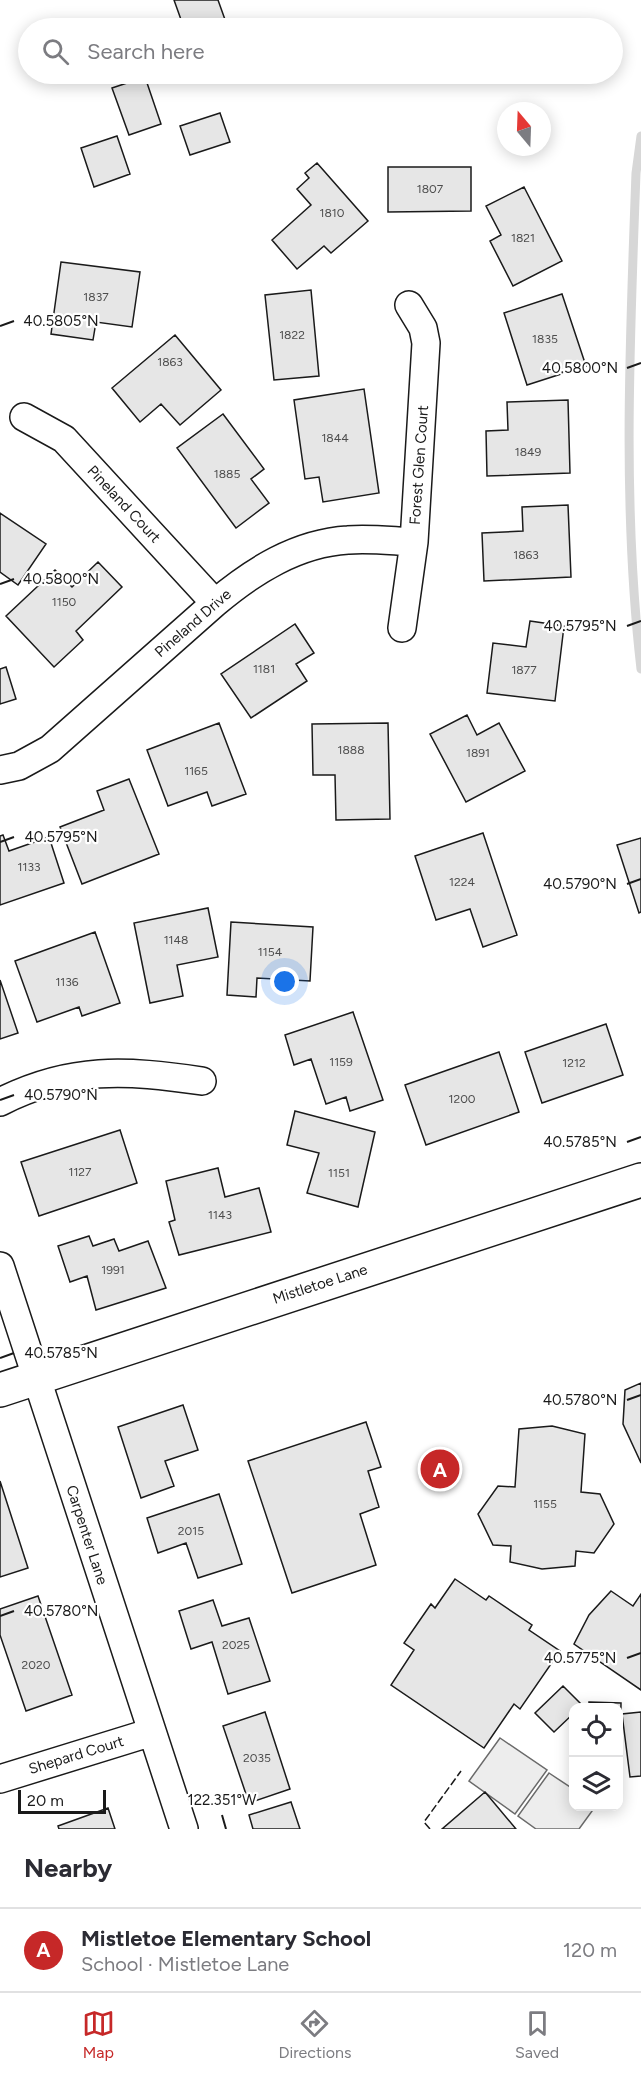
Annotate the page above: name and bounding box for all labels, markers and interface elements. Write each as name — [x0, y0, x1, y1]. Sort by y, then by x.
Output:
search box — [18, 18, 623, 84]
icon: search — [39, 35, 72, 68]
text: Search here — [87, 38, 205, 65]
north arrow — [497, 102, 551, 156]
house number: 1807 — [417, 182, 444, 196]
house number: 1810 — [320, 206, 345, 220]
house number: 1821 — [511, 231, 535, 245]
house number: 1837 — [83, 290, 109, 304]
text: 40.5805°N — [23, 312, 99, 330]
house number: 1822 — [279, 328, 305, 342]
house number: 1835 — [532, 332, 558, 346]
house number: 1863 — [157, 355, 183, 369]
text: 40.5800°N — [542, 359, 618, 377]
street label: Forest Glen Court — [406, 404, 432, 525]
house number: 1844 — [321, 431, 349, 445]
house number: 1849 — [515, 445, 541, 459]
street label: Pineland Court — [84, 462, 165, 547]
house number: 1885 — [214, 467, 240, 481]
house number: 1863 — [513, 548, 539, 562]
text: 40.5800°N — [23, 570, 99, 588]
street label: Pineland Drive — [151, 585, 235, 661]
house number: 1150 — [52, 595, 77, 609]
text: 40.5795°N — [544, 617, 617, 635]
house number: 1181 — [253, 662, 275, 676]
house number: 1877 — [511, 663, 537, 677]
house number: 1888 — [337, 743, 365, 757]
house number: 1891 — [466, 746, 490, 760]
house number: 1165 — [184, 764, 208, 778]
text: 40.5795°N — [25, 828, 98, 846]
house number: 1133 — [18, 860, 40, 874]
house number: 1224 — [449, 875, 475, 889]
text: 40.5790°N — [543, 875, 617, 893]
house number: 1148 — [164, 933, 188, 947]
house number: 1154 — [258, 945, 283, 959]
your location — [270, 967, 299, 996]
house number: 1136 — [55, 975, 79, 989]
house number: 1159 — [329, 1055, 353, 1069]
house number: 1212 — [562, 1056, 586, 1070]
text: 40.5790°N — [24, 1086, 98, 1104]
house number: 1200 — [448, 1092, 476, 1106]
text: 40.5785°N — [543, 1133, 617, 1151]
house number: 1127 — [68, 1165, 92, 1179]
house number: 1151 — [328, 1166, 350, 1180]
house number: 1143 — [208, 1208, 232, 1222]
street label: Mistletoe Lane — [270, 1260, 370, 1308]
house number: 1991 — [101, 1263, 125, 1277]
text: 40.5785°N — [24, 1344, 98, 1362]
text: 40.5780°N — [543, 1391, 617, 1409]
pin: A — [420, 1446, 460, 1492]
street label: Carpenter Lane — [62, 1483, 112, 1587]
house number: 1155 — [533, 1497, 557, 1511]
house number: 2015 — [178, 1524, 204, 1538]
text: 40.5780°N — [24, 1602, 98, 1620]
house number: 2025 — [222, 1638, 250, 1652]
text: 40.5775°N — [544, 1649, 616, 1667]
house number: 2020 — [22, 1658, 51, 1672]
map controls — [569, 1703, 623, 1811]
button: locate — [569, 1703, 623, 1757]
street label: Shepard Court — [26, 1732, 126, 1778]
house number: 2035 — [243, 1751, 271, 1765]
button: layers — [569, 1757, 623, 1811]
scale bar — [18, 1787, 106, 1814]
text: 20 m — [27, 1791, 64, 1810]
text: 122.351°W — [187, 1791, 257, 1809]
text: Nearby — [24, 1852, 112, 1884]
text: Mistletoe Elementary School — [81, 1925, 371, 1952]
text: A — [36, 1938, 51, 1962]
text: 120 m — [563, 1938, 617, 1962]
text: School · Mistletoe Lane — [81, 1952, 289, 1976]
tab: Map — [82, 2007, 115, 2062]
tab: Directions — [278, 2007, 351, 2062]
tab: Saved — [515, 2007, 559, 2062]

